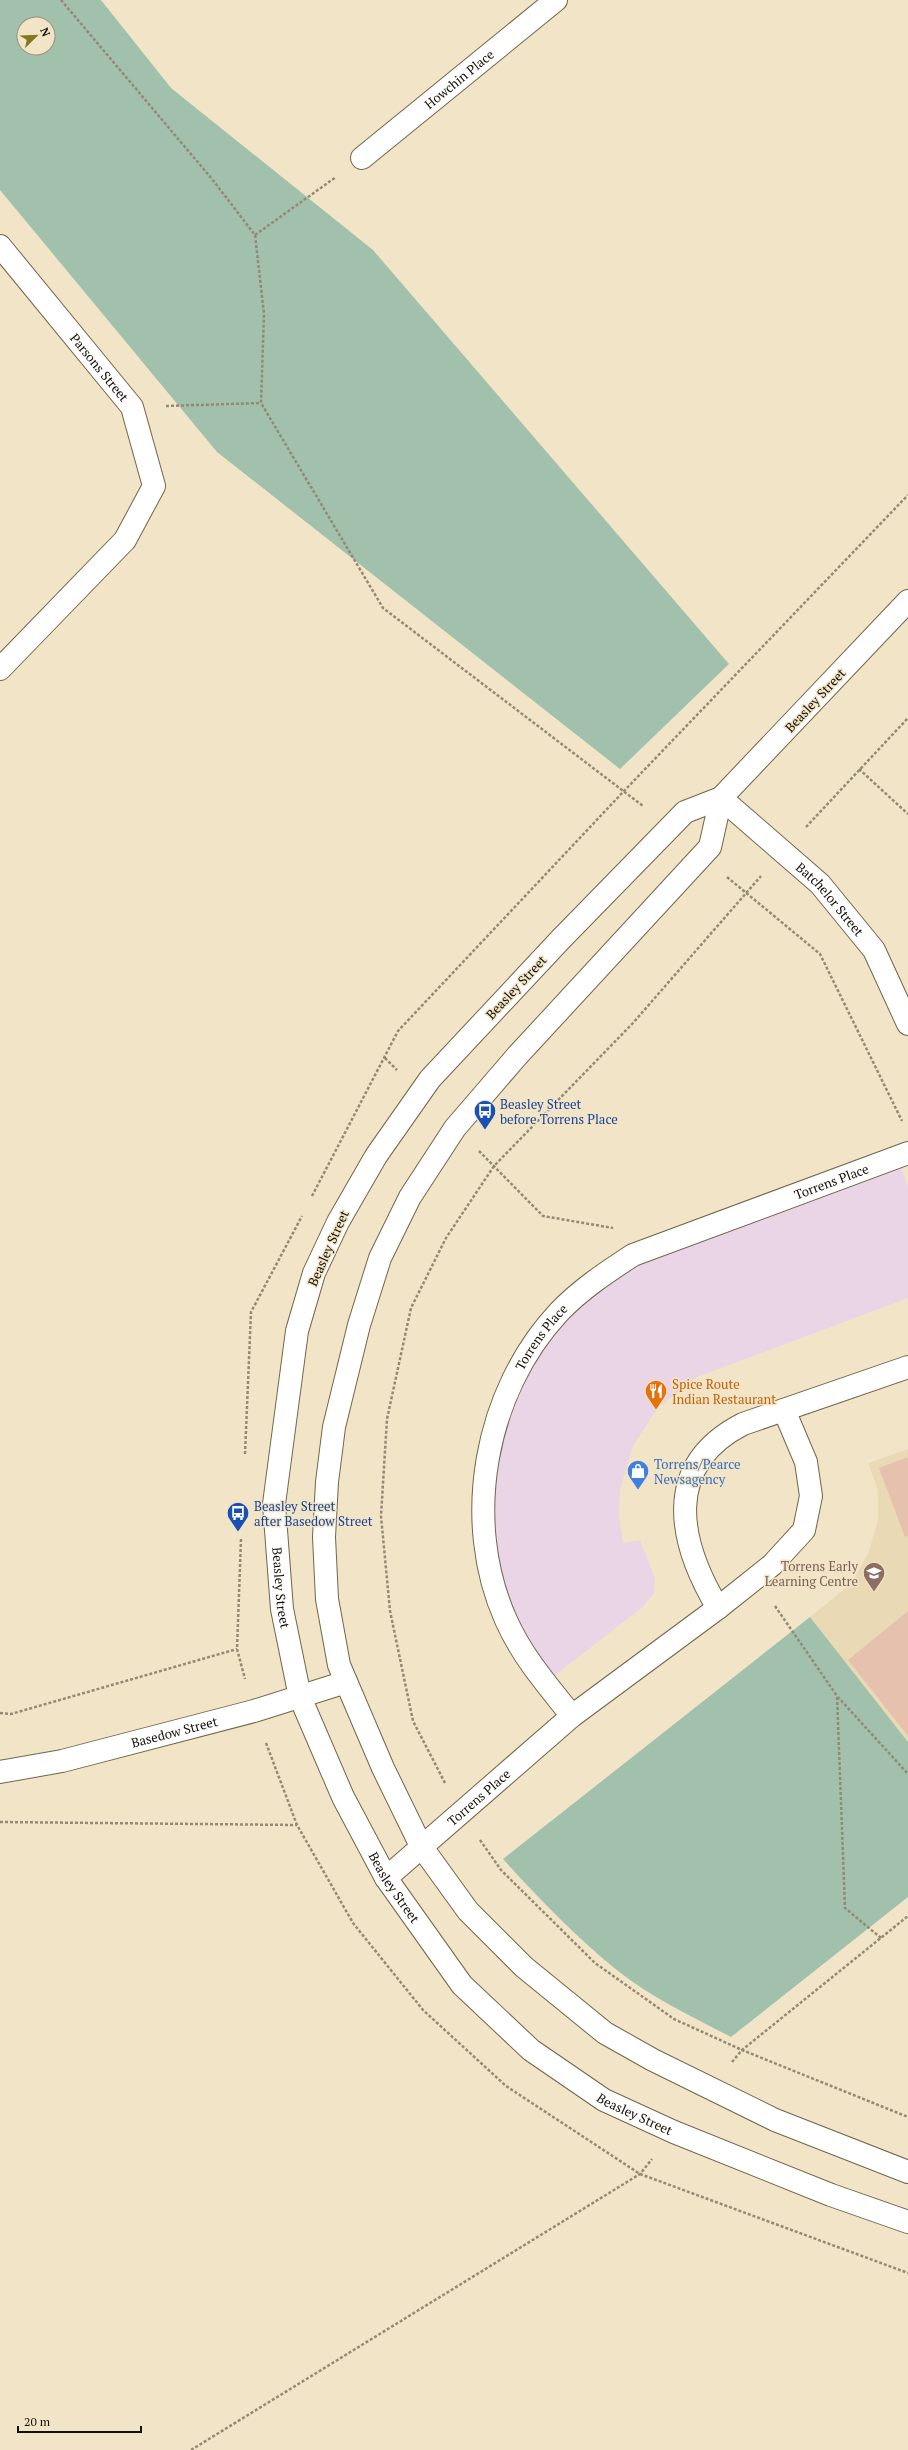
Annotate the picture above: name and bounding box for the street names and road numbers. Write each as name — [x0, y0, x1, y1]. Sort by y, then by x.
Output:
street label: Howchin Place — [420, 45, 498, 113]
street label: Parsons Street — [66, 329, 133, 406]
street label: Beasley Street — [781, 664, 849, 736]
street label: Batchelor Street — [792, 858, 868, 940]
street label: Beasley Street — [482, 951, 550, 1023]
street label: Torrens Place — [792, 1159, 871, 1203]
street label: Beasley Street — [303, 1207, 353, 1289]
street label: Torrens Place — [511, 1300, 571, 1373]
street label: Beasley Street — [268, 1546, 295, 1630]
street label: Basedow Street — [129, 1712, 219, 1752]
street label: Torrens Place — [443, 1765, 514, 1830]
street label: Beasley Street — [365, 1849, 424, 1927]
street label: Beasley Street — [593, 2089, 676, 2139]

